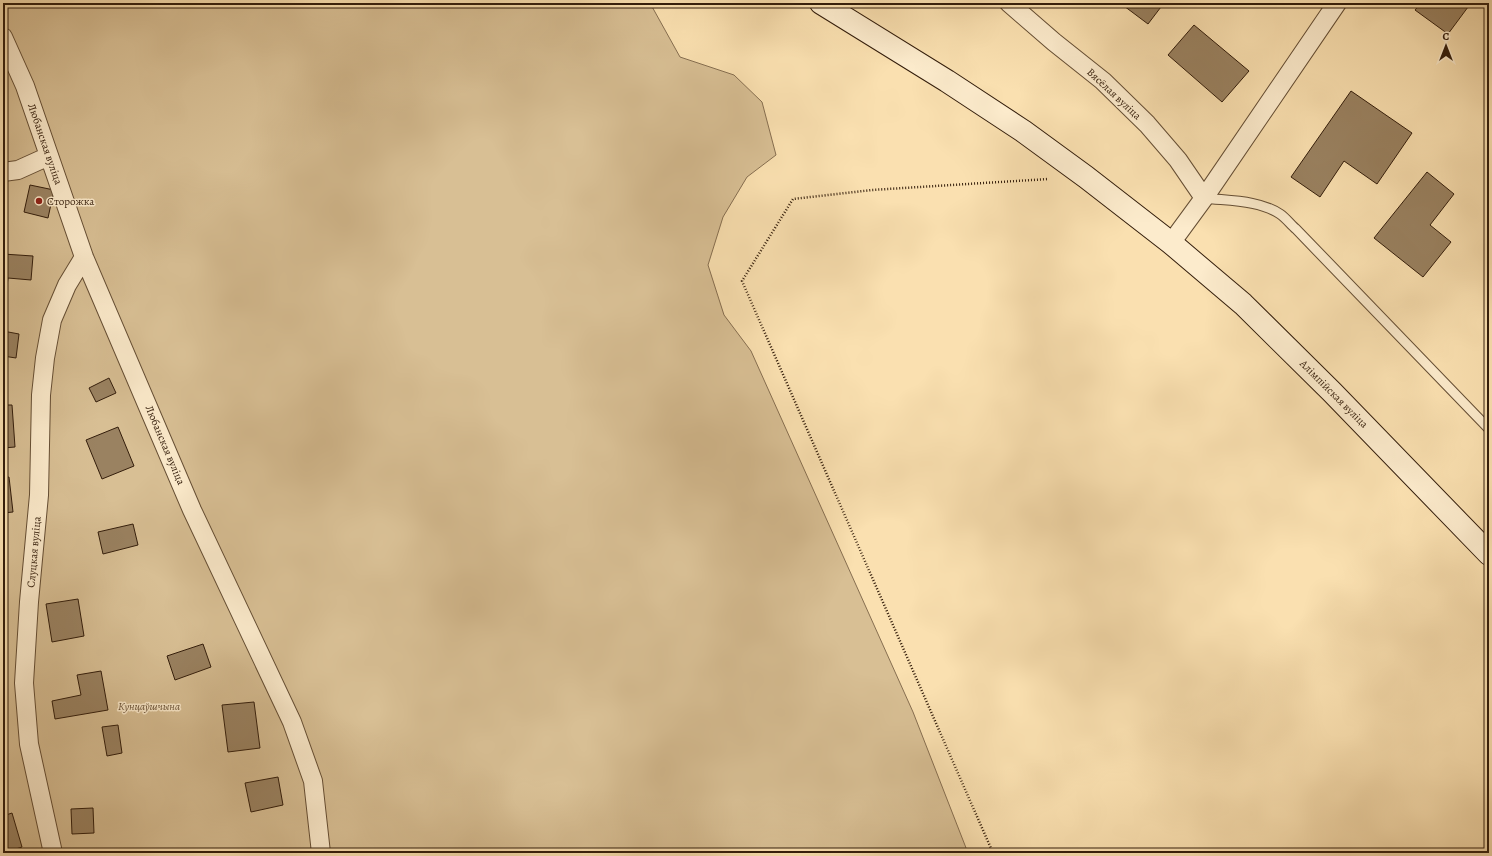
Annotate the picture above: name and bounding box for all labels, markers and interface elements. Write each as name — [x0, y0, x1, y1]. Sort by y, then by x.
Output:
north arrow — [1426, 26, 1466, 66]
text: С — [1443, 29, 1450, 44]
street label: Вясёлая вуліца — [1083, 65, 1145, 124]
street label: Любанская вуліца — [24, 101, 66, 188]
place label: Сторожка — [47, 194, 95, 209]
marker: Сторожка — [34, 196, 44, 206]
street label: Алімпійская вуліца — [1296, 356, 1372, 432]
street label: Любанская вуліца — [141, 403, 189, 488]
street label: Слуцкая вуліца — [23, 515, 45, 588]
park label: Кунцаўшчына — [118, 699, 180, 714]

